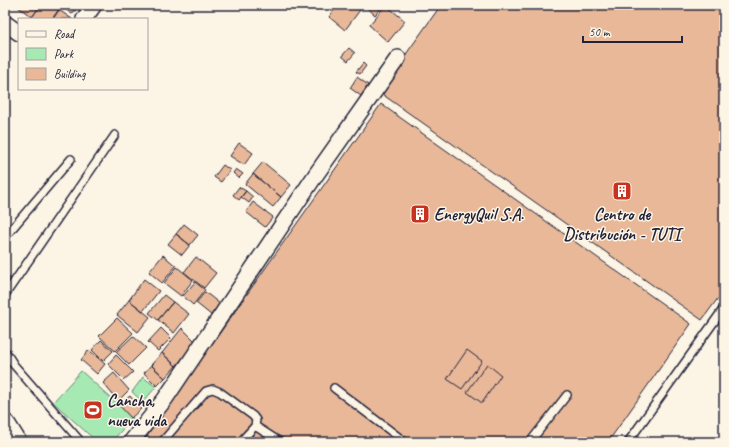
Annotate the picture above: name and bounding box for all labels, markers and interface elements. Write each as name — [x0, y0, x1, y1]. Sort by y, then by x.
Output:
legend — [18, 18, 148, 90]
scale bar — [583, 18, 682, 44]
text: 50 m — [589, 24, 611, 40]
text: Road — [54, 26, 76, 42]
text: Park — [54, 46, 75, 62]
text: Building — [54, 66, 86, 82]
building icon: Centro de Distribución - TUTI — [611, 180, 633, 202]
building icon: EnergyQuil S.A. — [409, 203, 431, 225]
place label: EnergyQuil S.A. — [434, 204, 524, 225]
place label: Centro de Distribución - TUTI — [563, 204, 685, 245]
place label: Cancha, nueva vida — [107, 390, 168, 431]
sports icon: Cancha, nueva vida — [82, 399, 104, 421]

